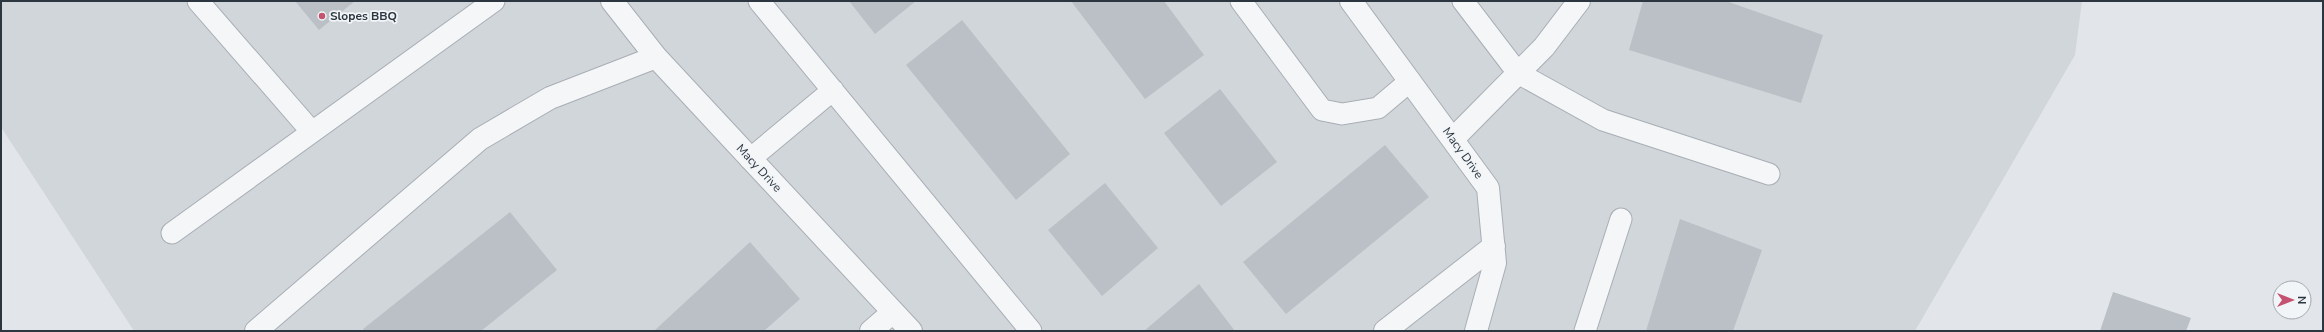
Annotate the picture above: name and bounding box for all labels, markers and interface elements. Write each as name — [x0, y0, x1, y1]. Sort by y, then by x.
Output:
place label: Slopes BBQ — [330, 8, 397, 24]
marker: Slopes BBQ — [317, 11, 327, 21]
street label: Macy Drive — [1439, 124, 1487, 182]
street label: Macy Drive — [733, 141, 785, 195]
north arrow — [2272, 280, 2312, 320]
text: N — [2294, 296, 2309, 304]

